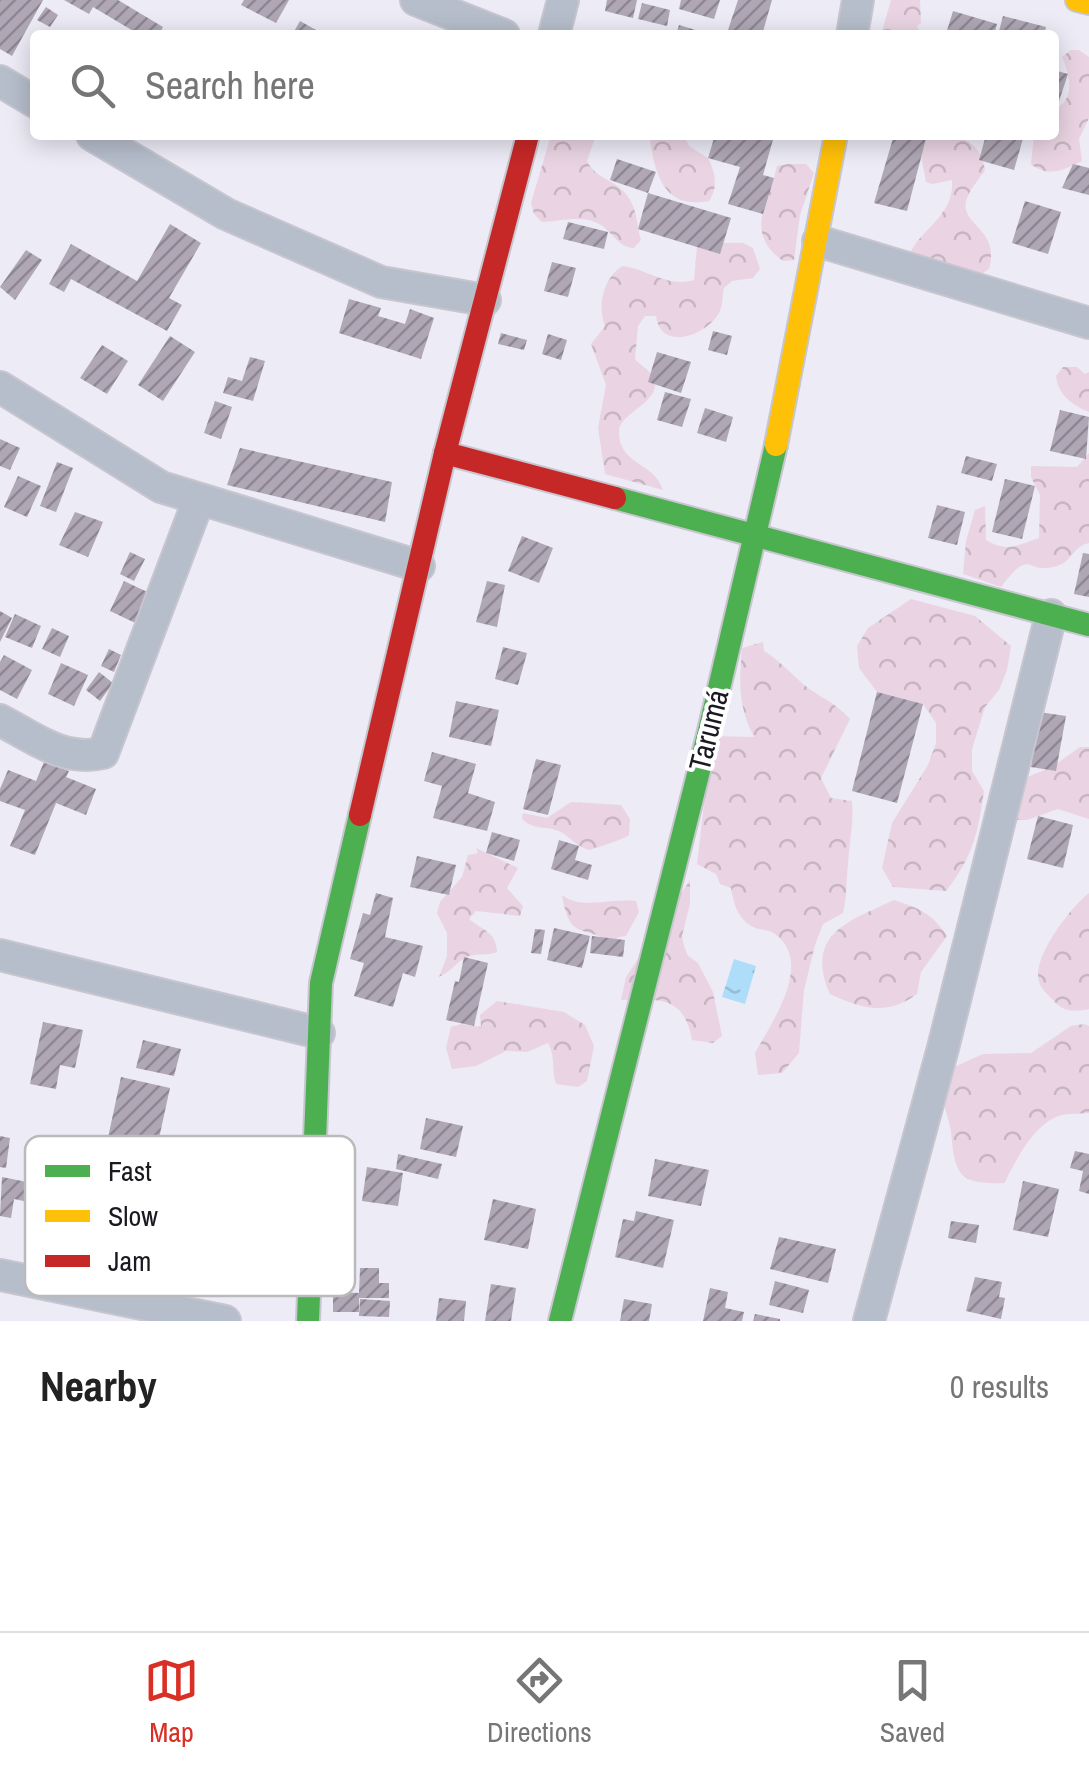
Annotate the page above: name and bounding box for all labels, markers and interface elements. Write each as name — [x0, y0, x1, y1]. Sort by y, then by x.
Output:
search box — [30, 30, 1059, 140]
icon: search — [65, 58, 120, 113]
text: Search here — [145, 60, 315, 111]
street label: Tarumá — [679, 685, 737, 775]
legend — [25, 1136, 355, 1296]
text: Fast — [108, 1152, 152, 1190]
text: Slow — [108, 1197, 158, 1235]
text: Jam — [108, 1242, 151, 1280]
text: Nearby — [40, 1358, 157, 1414]
text: 0 results — [950, 1365, 1049, 1408]
tab: Map — [144, 1653, 199, 1751]
tab: Directions — [487, 1653, 592, 1751]
tab: Saved — [880, 1653, 945, 1751]

